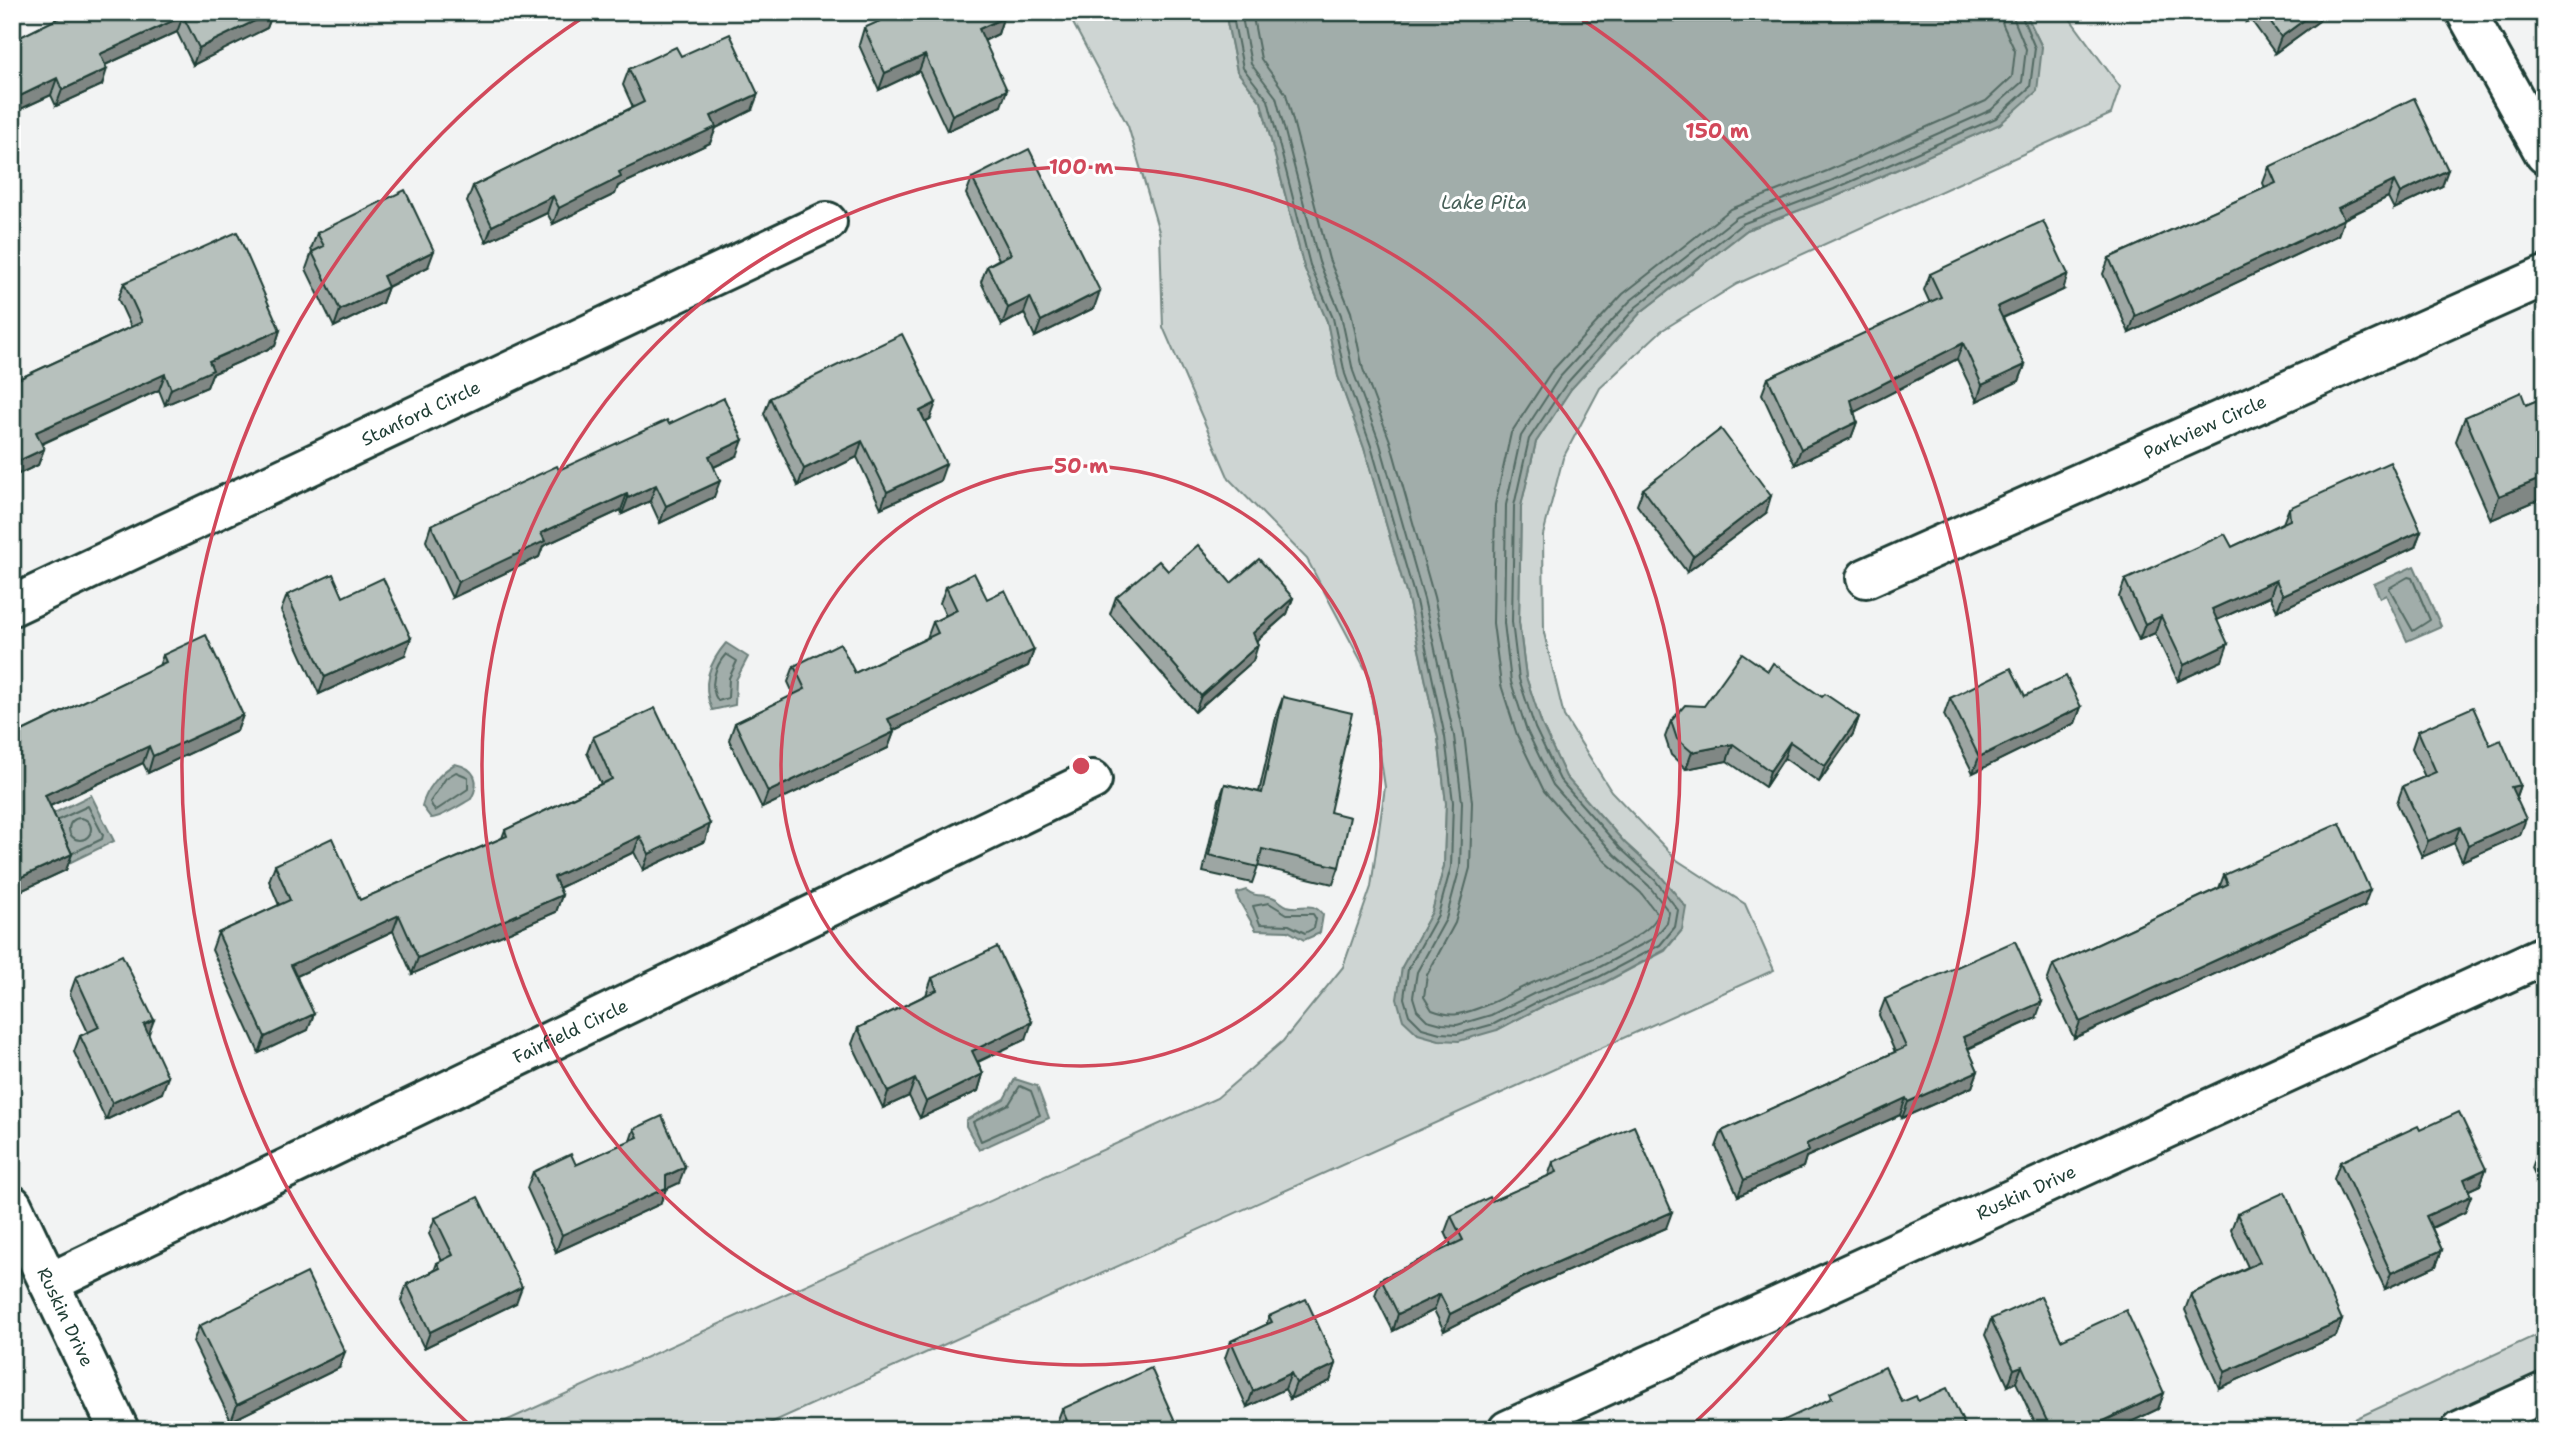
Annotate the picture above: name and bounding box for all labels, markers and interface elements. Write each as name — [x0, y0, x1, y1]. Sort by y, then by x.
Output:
text: 150 m — [1685, 117, 1749, 145]
text: 100 m — [1049, 153, 1113, 181]
water label: Lake Pita — [1441, 190, 1527, 215]
street label: Stanford Circle — [357, 375, 484, 452]
street label: Parkview Circle — [2140, 389, 2270, 465]
text: 50 m — [1054, 452, 1108, 480]
centre of rings — [1069, 754, 1093, 778]
street label: Fairfield Circle — [509, 993, 632, 1069]
street label: Ruskin Drive — [1973, 1159, 2080, 1226]
street label: Ruskin Drive — [31, 1264, 99, 1370]

